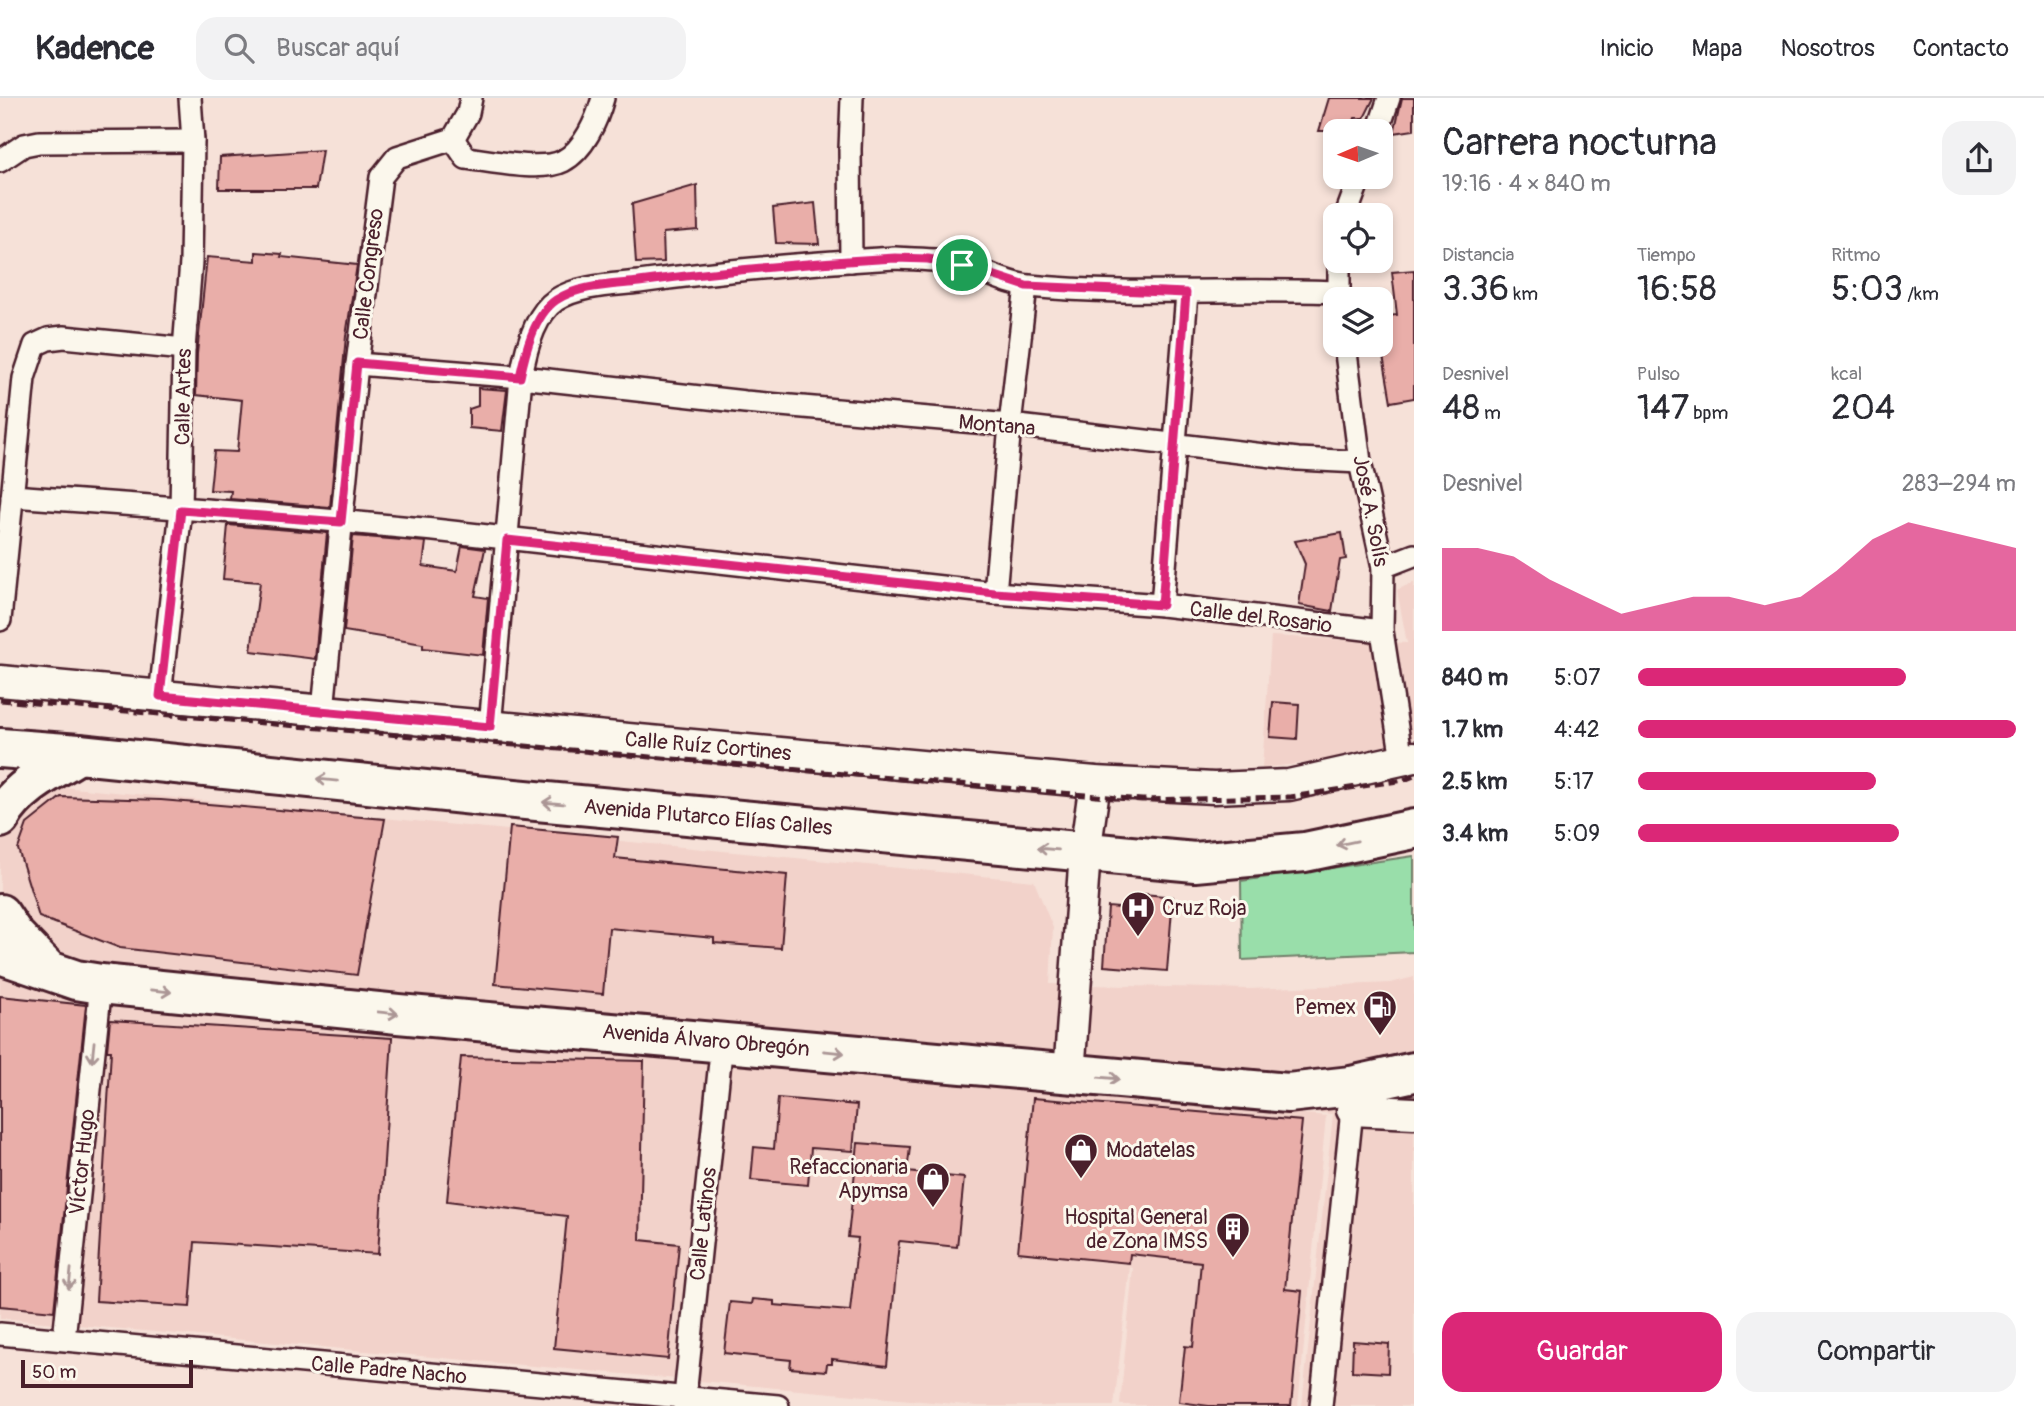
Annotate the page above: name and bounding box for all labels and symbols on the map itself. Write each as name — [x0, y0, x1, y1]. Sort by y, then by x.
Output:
north arrow — [1323, 119, 1393, 189]
street label: Calle Congreso — [347, 207, 390, 341]
pin — [932, 235, 992, 295]
street label: Calle Artes — [169, 348, 198, 446]
street label: Montana — [957, 409, 1037, 442]
street label: José A. Solís — [1346, 453, 1395, 570]
street label: Calle del Rosario — [1188, 595, 1334, 640]
street label: Calle Ruíz Cortines — [624, 726, 793, 767]
one-way arrow — [316, 773, 339, 786]
street label: Avenida Plutarco Elías Calles — [583, 793, 834, 842]
one-way arrow — [543, 796, 565, 809]
one-way arrow — [1336, 837, 1359, 851]
one-way arrow — [1037, 842, 1060, 855]
hospital icon: Cruz Roja — [1119, 889, 1157, 938]
place label: Cruz Roja — [1162, 895, 1247, 922]
one-way arrow — [150, 984, 172, 997]
fuel station icon: Pemex — [1361, 988, 1399, 1037]
place label: Pemex — [1295, 994, 1356, 1021]
one-way arrow — [376, 1007, 399, 1020]
street label: Avenida Álvaro Obregón — [601, 1018, 811, 1063]
one-way arrow — [87, 1041, 100, 1063]
one-way arrow — [822, 1046, 845, 1059]
one-way arrow — [1098, 1072, 1120, 1085]
street label: Víctor Hugo — [63, 1108, 101, 1216]
shop icon: Modatelas — [1062, 1131, 1100, 1180]
place label: Modatelas — [1106, 1137, 1195, 1164]
place label: Refaccionaria Apymsa — [789, 1154, 908, 1205]
shop icon: Refaccionaria Apymsa — [914, 1160, 952, 1209]
street label: Calle Latinos — [684, 1166, 723, 1282]
place label: Hospital General de Zona IMSS — [1064, 1204, 1208, 1255]
building icon: Hospital General de Zona IMSS — [1214, 1210, 1252, 1259]
one-way arrow — [63, 1267, 76, 1289]
street label: Calle Padre Nacho — [310, 1350, 468, 1391]
scale bar — [21, 1357, 192, 1389]

